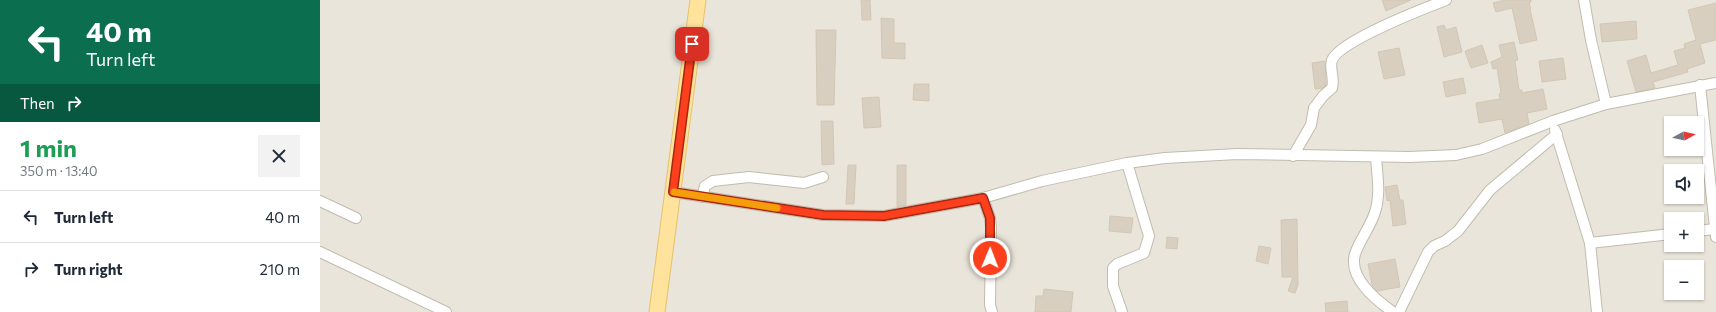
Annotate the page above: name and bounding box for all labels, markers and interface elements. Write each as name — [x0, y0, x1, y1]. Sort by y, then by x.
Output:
text: 40 m — [86, 14, 152, 48]
icon: left — [20, 16, 72, 68]
pin — [675, 27, 709, 61]
icon: arrive — [681, 33, 703, 55]
text: Turn left — [86, 48, 155, 70]
icon: right — [63, 92, 85, 114]
text: Then — [20, 94, 55, 112]
north arrow — [1664, 116, 1704, 156]
map controls — [1664, 116, 1704, 300]
text: 1 min — [20, 133, 77, 162]
button: close — [258, 135, 300, 177]
text: 350 m · 13:40 — [20, 163, 98, 179]
button: sound — [1664, 164, 1704, 204]
icon: left — [20, 206, 42, 228]
text: Turn left — [54, 208, 113, 226]
text: 40 m — [265, 208, 300, 226]
button: + — [1664, 212, 1704, 252]
position arrow — [969, 237, 1011, 279]
icon: right — [20, 258, 42, 280]
text: Turn right — [54, 260, 123, 278]
text: 210 m — [260, 260, 300, 278]
button: − — [1664, 260, 1704, 300]

